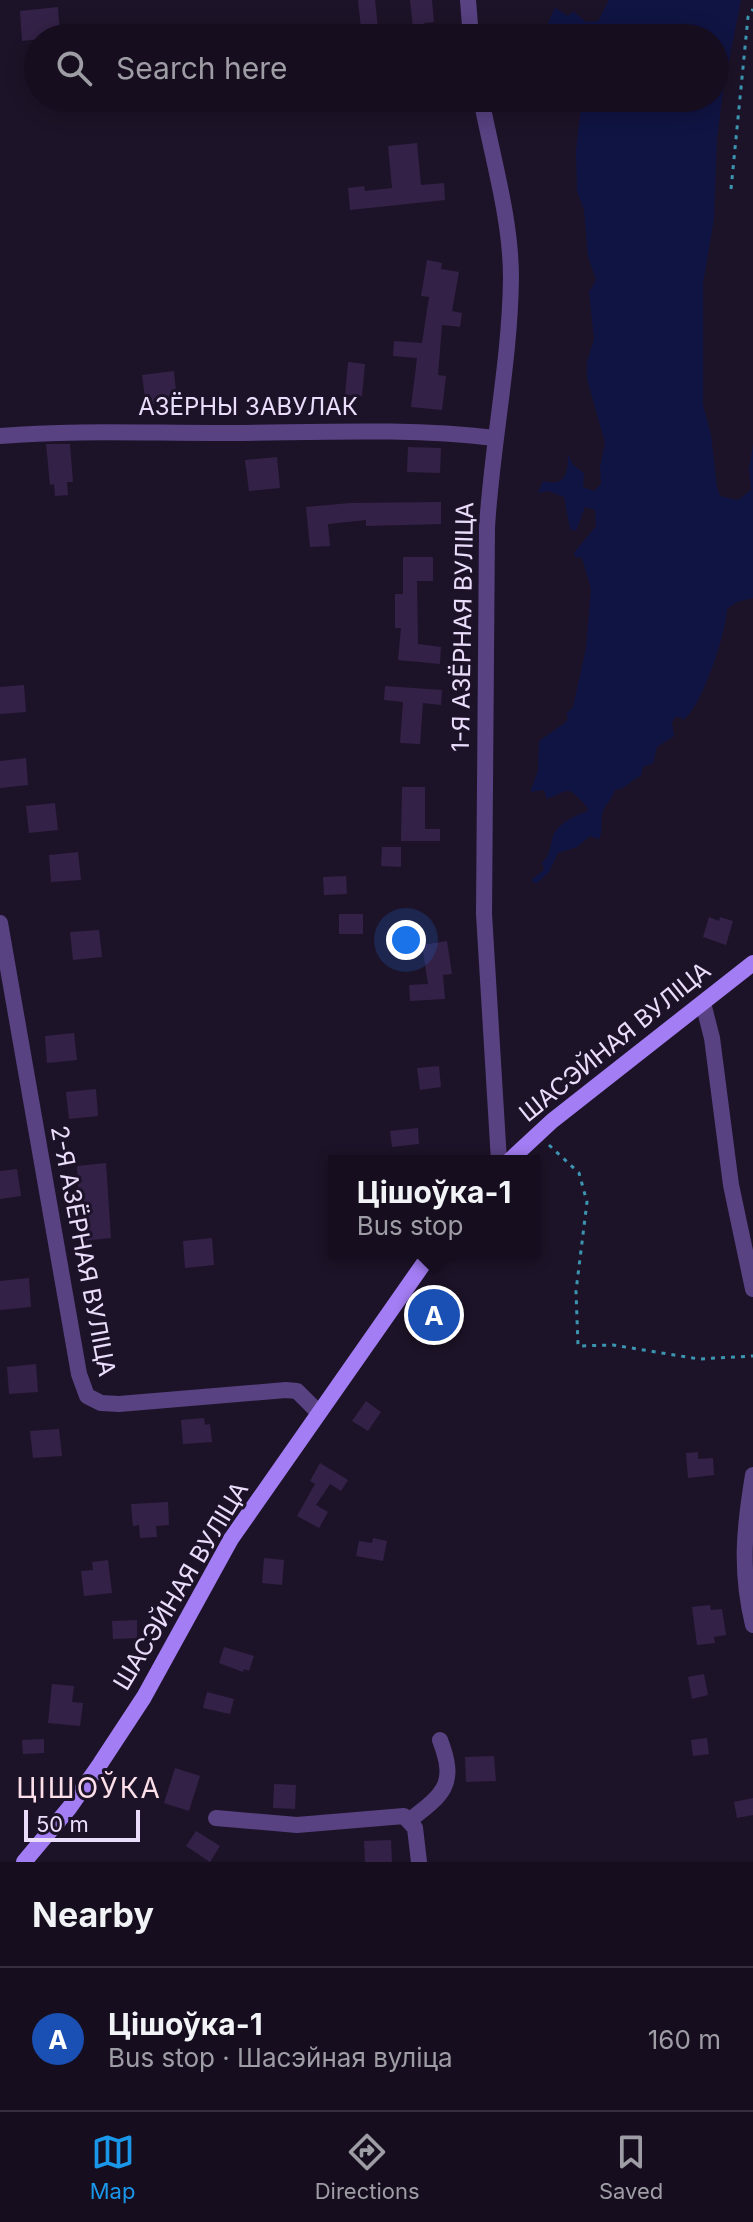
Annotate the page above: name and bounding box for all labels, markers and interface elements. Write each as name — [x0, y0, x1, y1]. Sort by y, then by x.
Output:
search box — [24, 24, 729, 112]
icon: search — [52, 46, 96, 90]
text: Search here — [116, 50, 288, 86]
street label: АЗЁРНЫ ЗАВУЛАК — [138, 392, 358, 421]
street label: 1-Я АЗЁРНАЯ ВУЛІЦА — [446, 502, 479, 752]
your location — [386, 920, 426, 960]
street label: ШАСЭЙНАЯ ВУЛІЦА — [513, 955, 716, 1128]
street label: 2-Я АЗЁРНАЯ ВУЛІЦА — [45, 1123, 122, 1379]
popup — [328, 1155, 540, 1259]
text: Цішоўка-1 — [357, 1174, 511, 1210]
text: Bus stop — [357, 1210, 464, 1241]
pin: A — [408, 1285, 460, 1345]
street label: ШАСЭЙНАЯ ВУЛІЦА — [106, 1476, 254, 1695]
district label: ЦІШОЎКА — [16, 1770, 162, 1805]
scale bar — [24, 1806, 140, 1842]
text: 50 m — [36, 1811, 89, 1837]
text: Nearby — [32, 1894, 154, 1935]
text: Цішоўка-1 — [108, 2006, 263, 2042]
text: A — [48, 2024, 68, 2055]
text: 160 m — [648, 2024, 721, 2055]
text: Bus stop · Шасэйная вуліца — [108, 2042, 453, 2073]
tab: Map — [90, 2130, 135, 2204]
tab: Directions — [315, 2130, 420, 2204]
tab: Saved — [599, 2130, 663, 2204]

